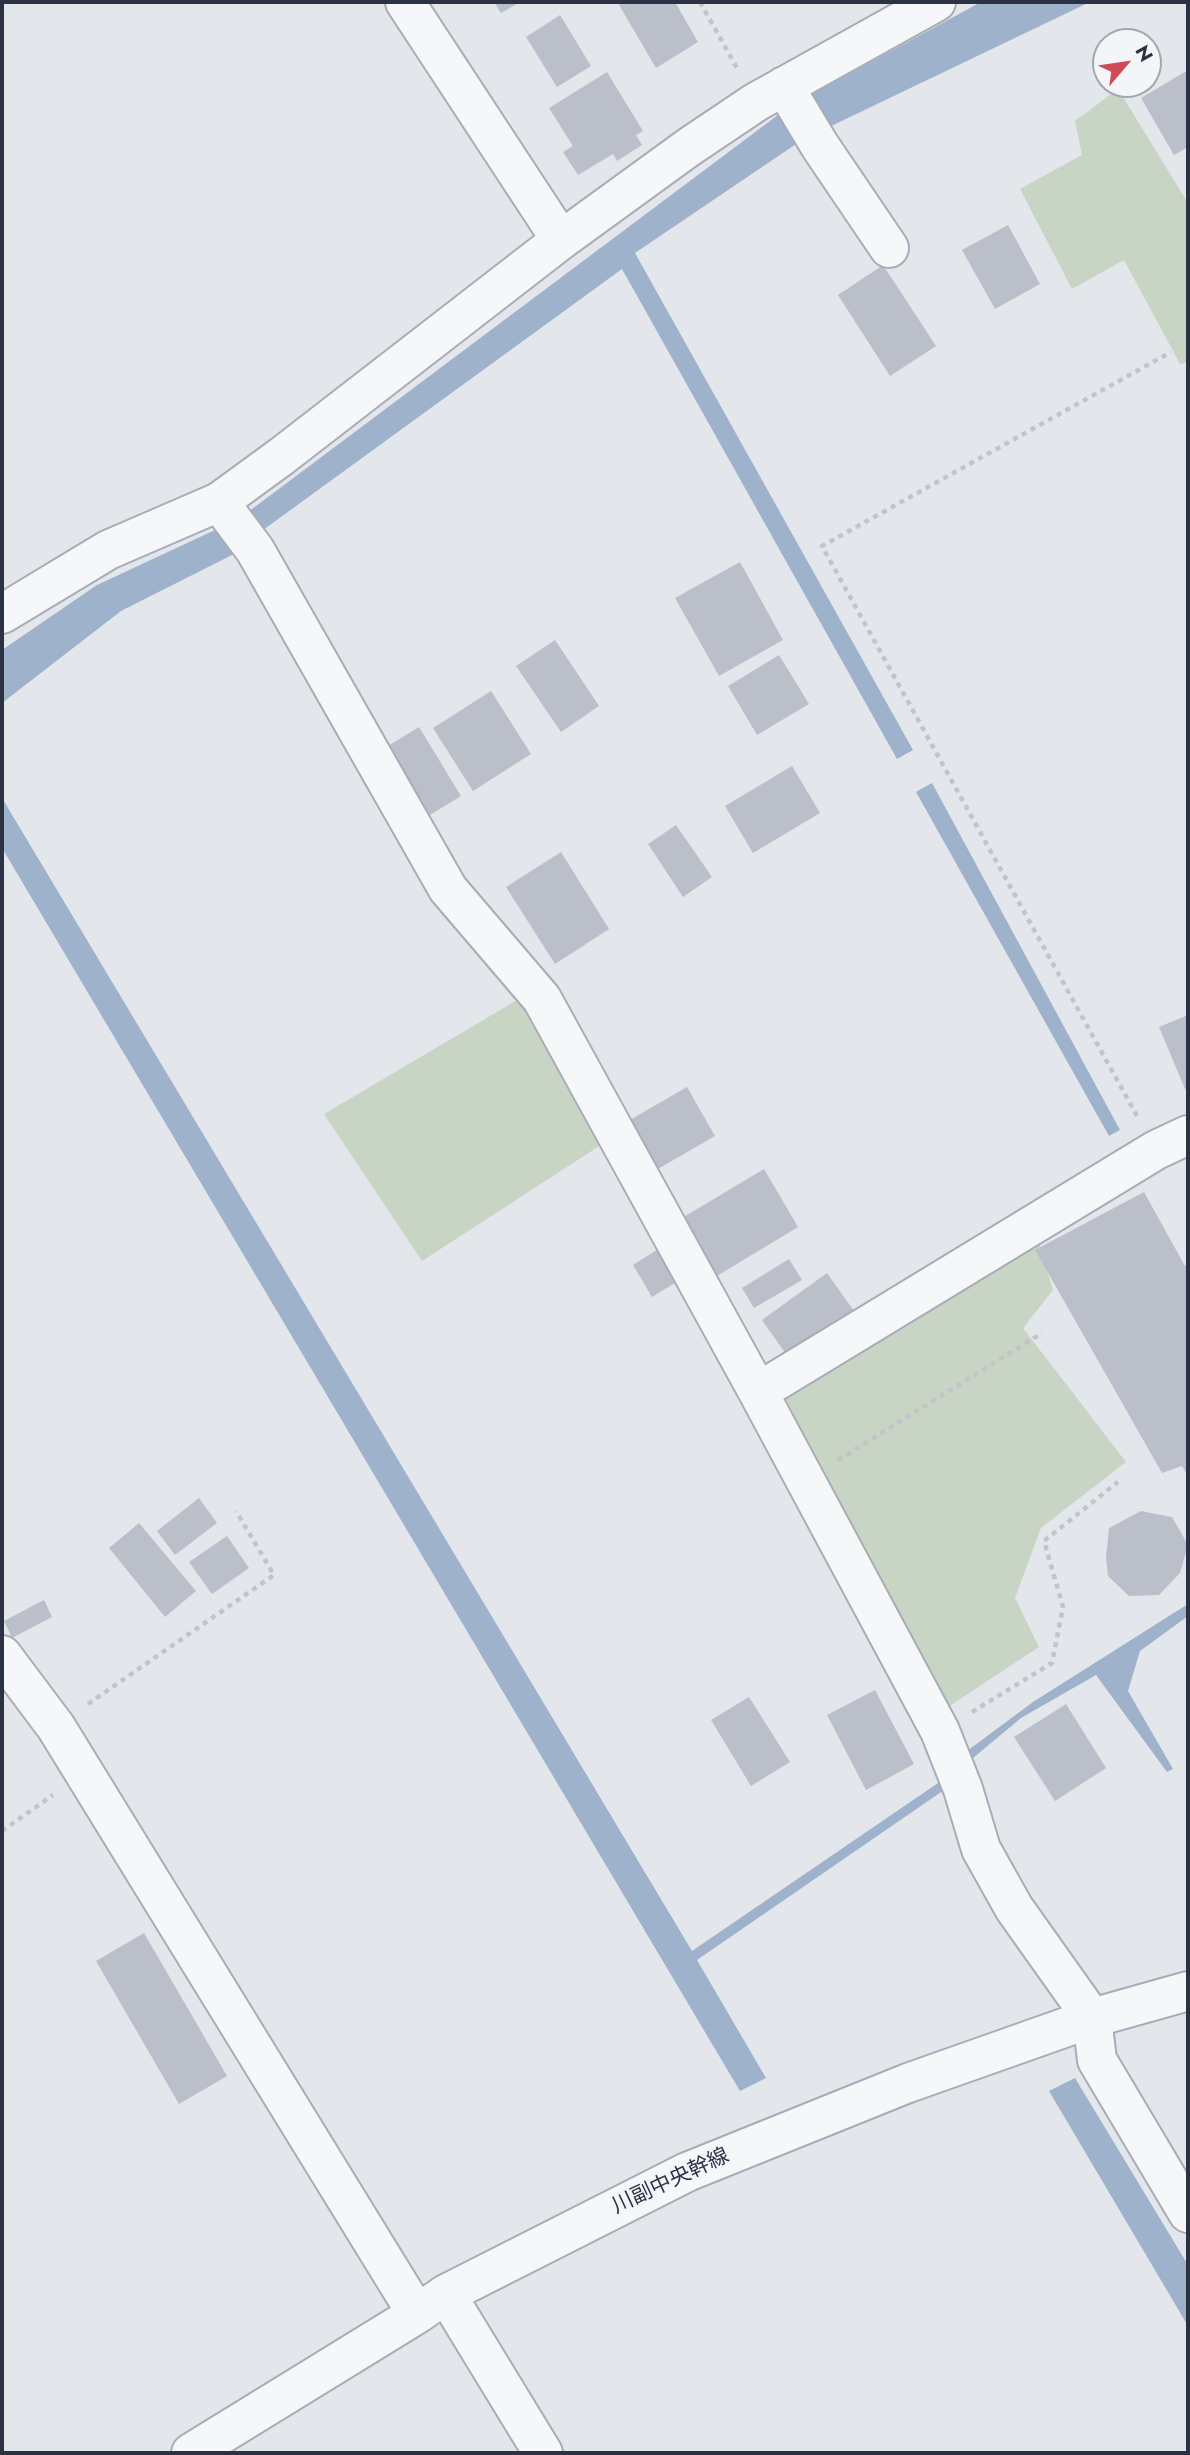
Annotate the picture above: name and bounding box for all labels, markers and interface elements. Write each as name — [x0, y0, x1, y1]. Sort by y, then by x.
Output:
north arrow — [1092, 28, 1162, 98]
text: N — [1129, 40, 1160, 67]
street label: 川副中央幹線 — [609, 2144, 733, 2220]

